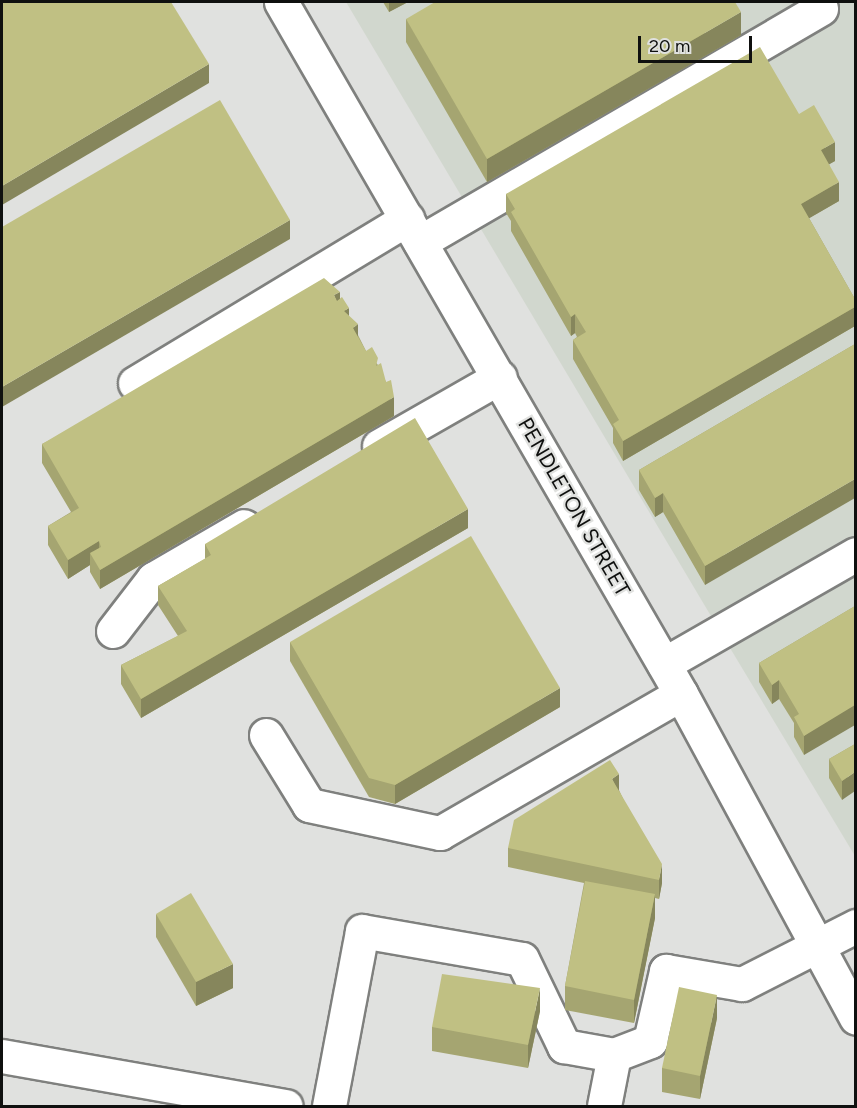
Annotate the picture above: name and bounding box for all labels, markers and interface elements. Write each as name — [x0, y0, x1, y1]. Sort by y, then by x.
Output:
scale bar — [641, 24, 755, 62]
text: 20 m — [649, 35, 690, 57]
street label: PENDLETON STREET — [513, 413, 635, 601]

